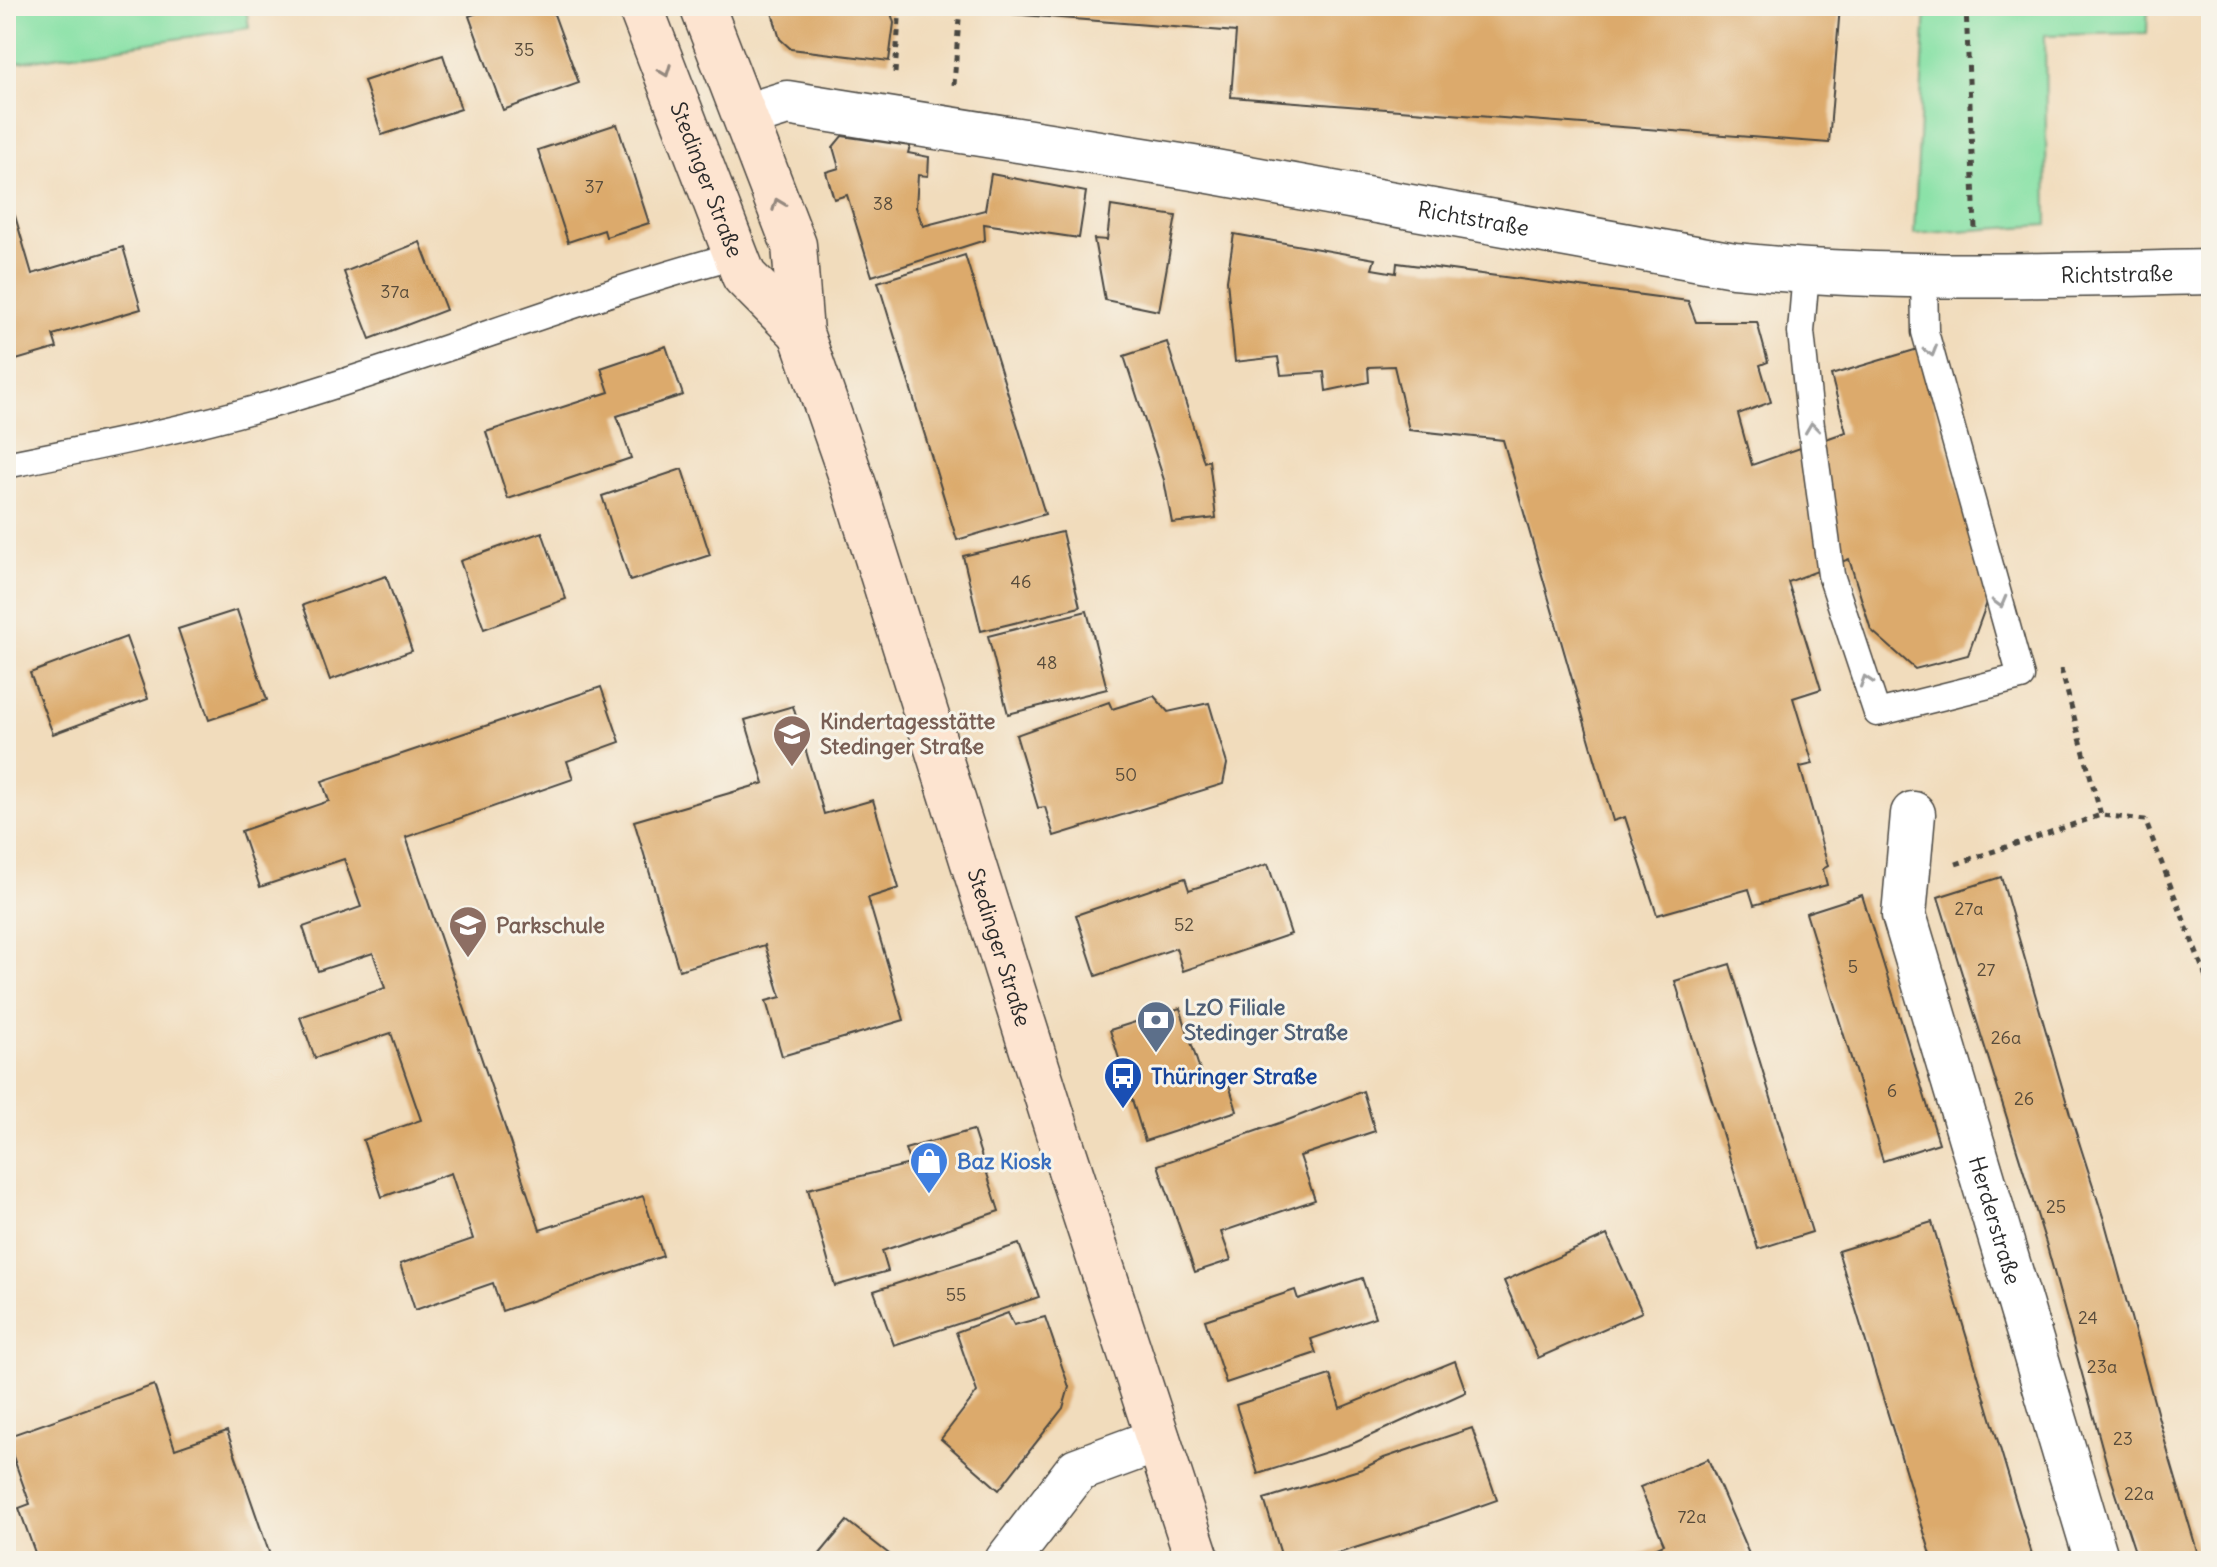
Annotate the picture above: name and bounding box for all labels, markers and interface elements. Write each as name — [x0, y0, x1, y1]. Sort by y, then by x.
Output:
house number: 35 — [514, 38, 534, 61]
one-way arrow — [655, 63, 672, 77]
street label: Stedinger Straße — [664, 98, 749, 261]
house number: 37 — [584, 175, 604, 198]
house number: 38 — [873, 192, 893, 215]
street label: Richtstraße — [1415, 195, 1531, 242]
one-way arrow — [771, 198, 788, 212]
street label: Richtstraße — [2060, 259, 2174, 289]
house number: 37a — [380, 280, 410, 303]
one-way arrow — [1922, 344, 1938, 358]
one-way arrow — [1803, 421, 1820, 434]
house number: 46 — [1011, 570, 1031, 593]
one-way arrow — [1991, 594, 2007, 608]
house number: 48 — [1037, 651, 1057, 674]
one-way arrow — [1860, 675, 1876, 689]
place label: Kindertagesstätte Stedinger Straße — [820, 707, 996, 760]
school or university icon: Kindertagesstätte Stedinger Straße — [771, 713, 813, 768]
house number: 50 — [1115, 763, 1137, 786]
street label: Stedinger Straße — [962, 865, 1038, 1030]
house number: 27a — [1955, 897, 1983, 920]
school or university icon: Parkschule — [447, 904, 489, 959]
place label: Parkschule — [496, 911, 605, 939]
house number: 52 — [1174, 913, 1194, 936]
house number: 5 — [1848, 955, 1858, 978]
house number: 27 — [1977, 958, 1996, 981]
place label: LzO Filiale Stedinger Straße — [1184, 993, 1348, 1046]
bank icon: LzO Filiale Stedinger Straße — [1135, 999, 1177, 1054]
house number: 26a — [1991, 1026, 2021, 1049]
bus stop icon: Thüringer Straße — [1102, 1055, 1144, 1110]
place label: Thüringer Straße — [1151, 1062, 1317, 1090]
house number: 6 — [1887, 1079, 1897, 1102]
house number: 26 — [2014, 1087, 2034, 1110]
shop icon: Baz Kiosk — [908, 1140, 950, 1195]
place label: Baz Kiosk — [957, 1147, 1052, 1175]
street label: Herderstraße — [1963, 1153, 2028, 1288]
house number: 25 — [2046, 1195, 2066, 1218]
house number: 55 — [946, 1283, 966, 1306]
house number: 24 — [2078, 1306, 2098, 1329]
house number: 23a — [2087, 1355, 2117, 1378]
house number: 23 — [2113, 1427, 2133, 1450]
house number: 22a — [2124, 1482, 2154, 1505]
house number: 72a — [1678, 1505, 1706, 1528]

